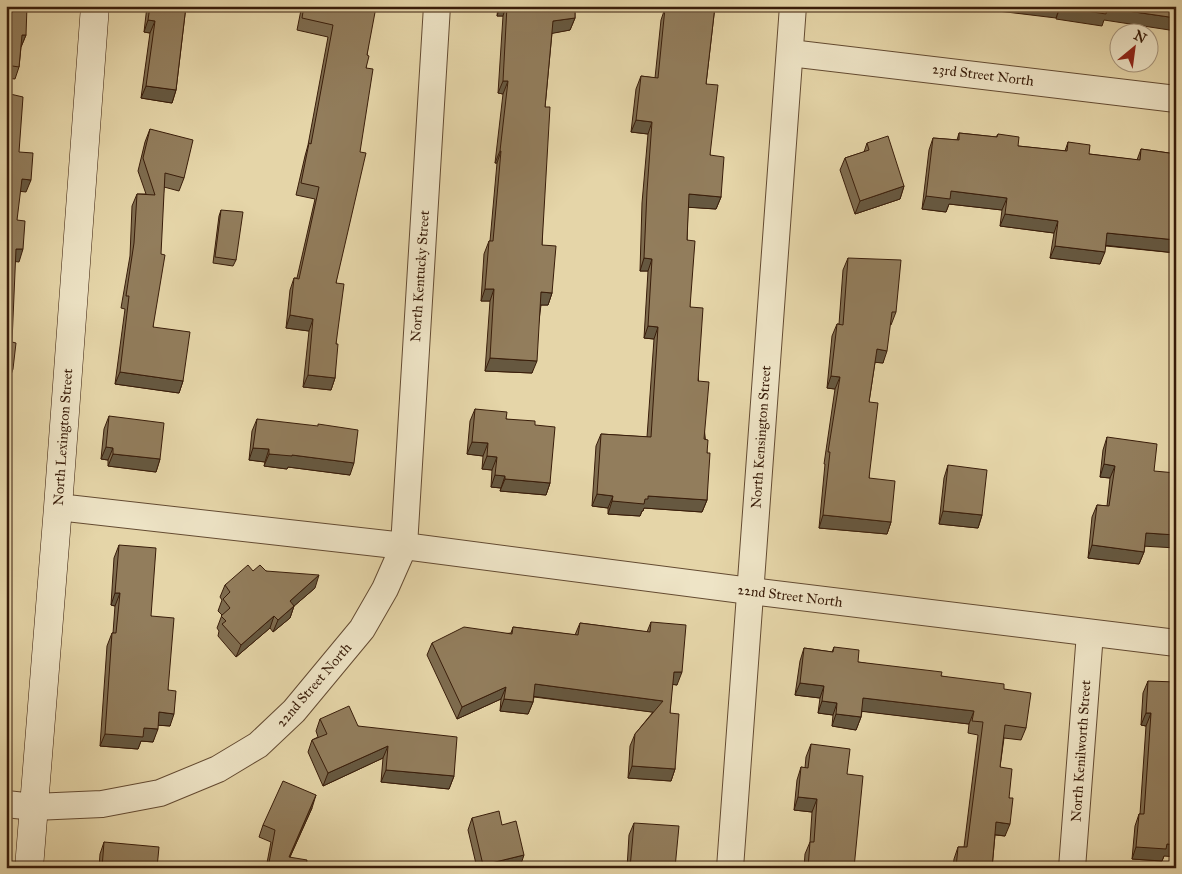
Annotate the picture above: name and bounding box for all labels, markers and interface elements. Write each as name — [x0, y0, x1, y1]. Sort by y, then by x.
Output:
north arrow — [1110, 22, 1160, 72]
text: N — [1131, 27, 1149, 47]
street label: 23rd Street North — [931, 60, 1035, 90]
street label: North Kentucky Street — [407, 210, 433, 342]
street label: North Kensington Street — [748, 365, 774, 509]
street label: North Lexington Street — [50, 368, 76, 506]
street label: 22nd Street North — [736, 581, 844, 611]
street label: 22nd Street North — [273, 639, 355, 731]
street label: North Kenilworth Street — [1068, 679, 1094, 823]

